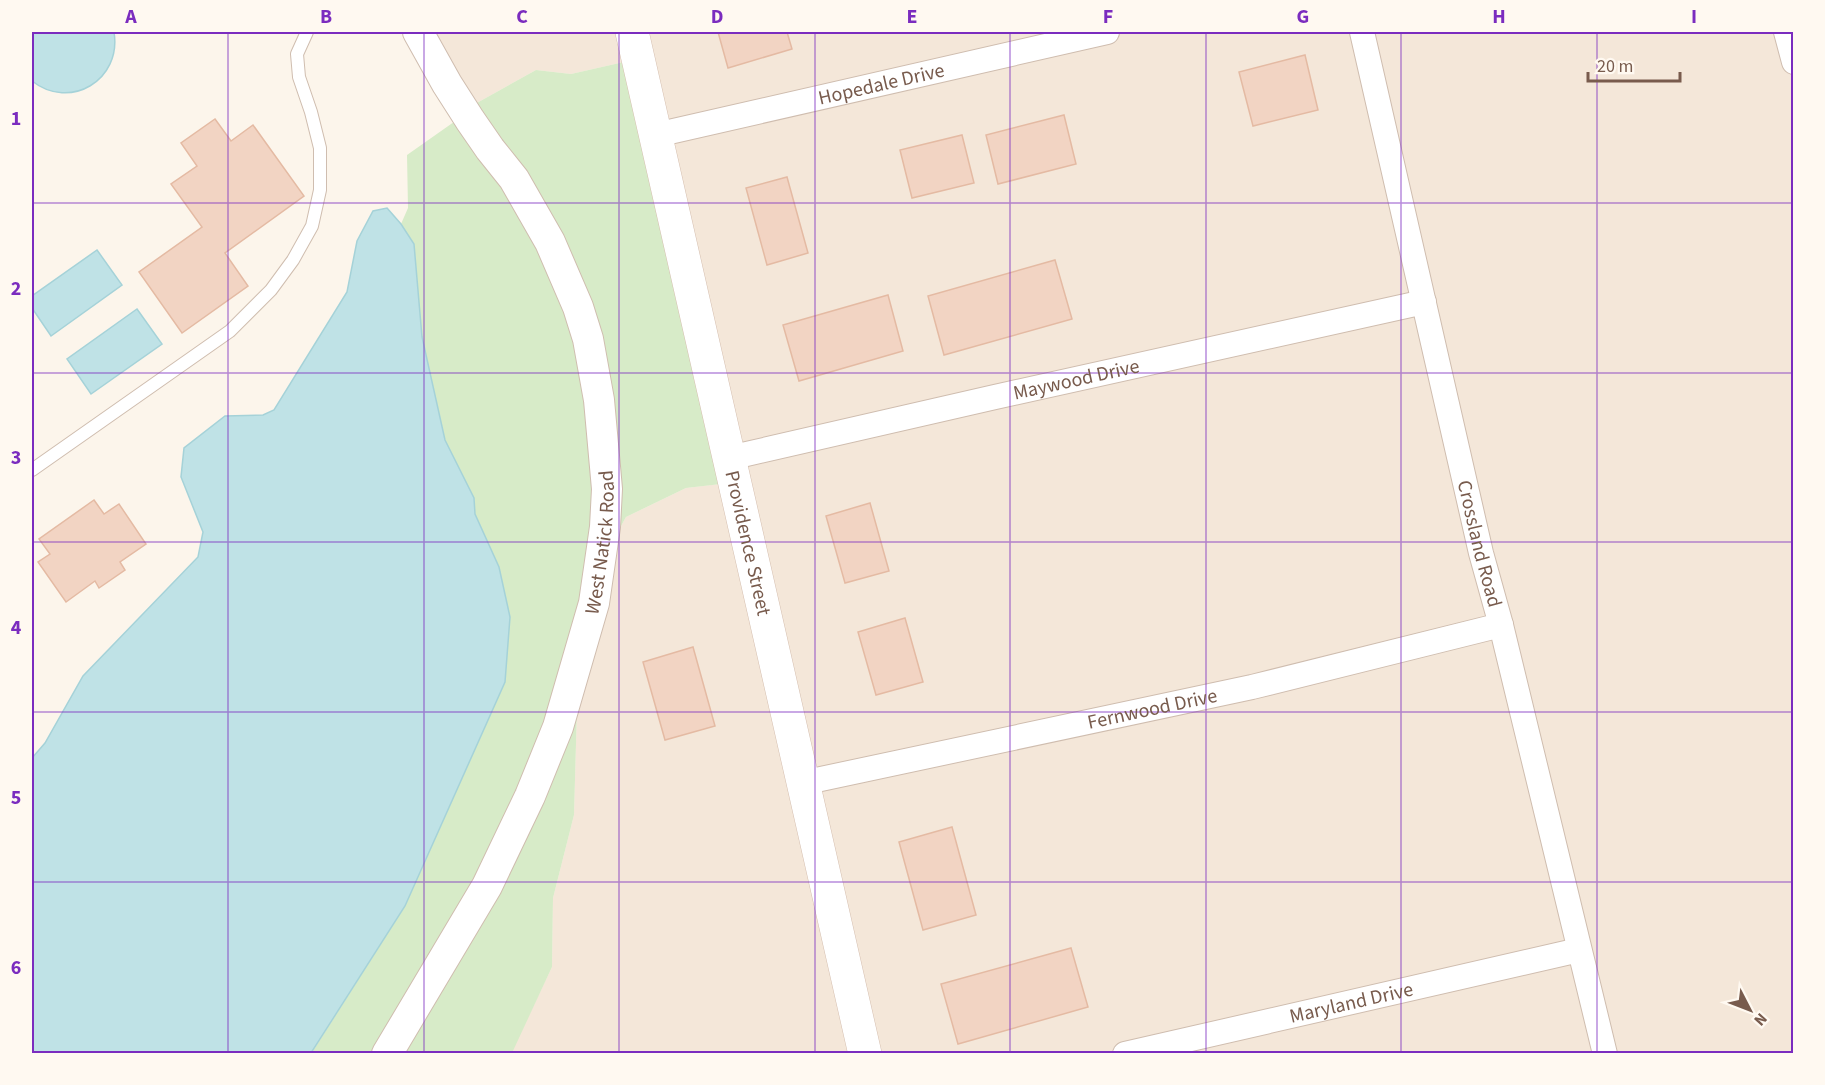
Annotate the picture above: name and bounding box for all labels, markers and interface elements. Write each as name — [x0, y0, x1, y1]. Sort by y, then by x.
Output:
text: A — [124, 3, 137, 31]
text: B — [320, 3, 332, 31]
text: C — [516, 3, 528, 31]
text: D — [711, 3, 723, 31]
text: E — [907, 3, 917, 31]
text: F — [1103, 3, 1113, 31]
text: G — [1297, 3, 1309, 31]
text: H — [1492, 3, 1506, 31]
text: I — [1691, 3, 1697, 31]
scale bar — [1588, 45, 1680, 83]
text: 20 m — [1597, 54, 1633, 79]
street label: Hopedale Drive — [816, 57, 947, 113]
text: 1 — [11, 105, 21, 133]
text: 2 — [11, 275, 21, 303]
street label: Maywood Drive — [1011, 352, 1142, 408]
text: 3 — [11, 444, 21, 472]
street label: Providence Street — [717, 468, 778, 619]
street label: West Natick Road — [578, 469, 622, 618]
street label: Crossland Road — [1450, 478, 1508, 611]
text: 4 — [11, 614, 22, 642]
street label: Fernwood Drive — [1085, 682, 1220, 737]
text: 5 — [11, 784, 21, 812]
text: 6 — [11, 954, 21, 982]
street label: Maryland Drive — [1287, 975, 1416, 1031]
north arrow — [1720, 980, 1780, 1040]
text: N — [1749, 1008, 1772, 1031]

